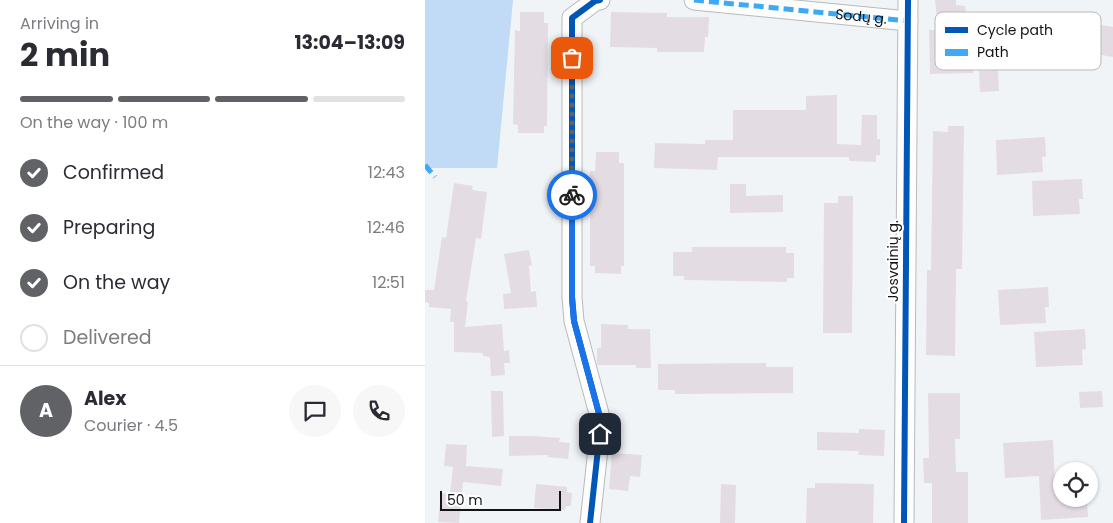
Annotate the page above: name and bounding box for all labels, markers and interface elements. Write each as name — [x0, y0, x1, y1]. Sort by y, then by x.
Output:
street label: Sodų g. — [834, 4, 888, 29]
text: Arriving in — [20, 12, 99, 35]
legend — [935, 12, 1101, 70]
text: Cycle path — [977, 20, 1053, 40]
text: 13:04–13:09 — [294, 29, 405, 56]
text: 2 min — [20, 32, 110, 77]
pin — [551, 37, 593, 79]
text: Path — [977, 42, 1009, 62]
icon: bag — [558, 44, 586, 72]
text: On the way · 100 m — [20, 111, 168, 134]
icon: check — [20, 159, 48, 187]
text: Confirmed — [63, 159, 164, 186]
text: 12:43 — [368, 161, 405, 184]
courier — [547, 170, 597, 220]
icon: bike — [558, 181, 586, 209]
icon: check — [20, 214, 48, 242]
text: Preparing — [63, 214, 155, 241]
text: 12:46 — [367, 216, 405, 239]
street label: Josvainių g. — [883, 220, 903, 302]
icon: check — [20, 269, 48, 297]
text: On the way — [63, 269, 170, 296]
text: 12:51 — [372, 271, 405, 294]
text: Delivered — [63, 324, 152, 351]
text: Alex — [84, 385, 126, 412]
button: chat — [289, 385, 341, 437]
button: phone — [353, 385, 405, 437]
text: A — [39, 397, 53, 424]
pin — [579, 413, 621, 455]
text: Courier · 4.5 — [84, 414, 178, 437]
icon: home — [586, 420, 614, 448]
map controls — [1053, 462, 1098, 507]
button: locate — [1053, 462, 1098, 507]
scale bar — [440, 488, 561, 511]
text: 50 m — [447, 490, 483, 510]

